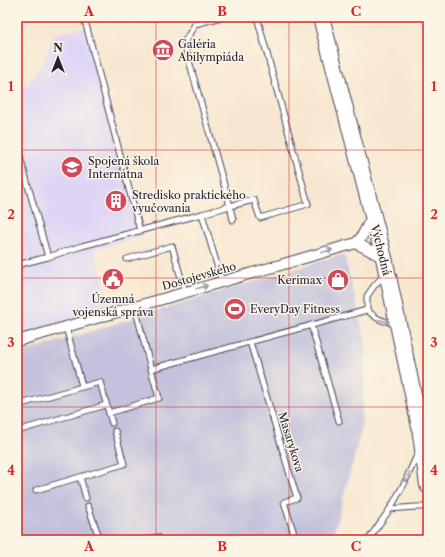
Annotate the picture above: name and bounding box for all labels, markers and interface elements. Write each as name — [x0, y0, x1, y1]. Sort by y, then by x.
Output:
text: A — [83, 3, 95, 19]
text: B — [217, 3, 227, 19]
text: C — [351, 3, 361, 19]
museum icon: Galéria Abilympiáda — [150, 37, 176, 63]
place label: Galéria Abilympiáda — [177, 37, 244, 64]
north arrow — [38, 38, 78, 78]
text: N — [53, 41, 63, 55]
text: 1 — [8, 78, 14, 94]
text: 1 — [431, 78, 437, 94]
school or university icon: Spojená škola Internátna — [59, 154, 85, 180]
place label: Spojená škola Internátna — [88, 154, 160, 181]
building icon: Stredisko praktického vyučovania — [103, 188, 129, 214]
place label: Stredisko praktického vyučovania — [131, 188, 246, 215]
text: 2 — [7, 206, 15, 222]
text: 2 — [430, 206, 438, 222]
street label: Východná — [368, 222, 394, 277]
one-way arrow — [321, 247, 334, 254]
street label: Dostojevského — [160, 259, 238, 293]
public building icon: Územná vojenská správa — [100, 266, 126, 292]
shop icon: Kerimax — [325, 267, 351, 293]
place label: Kerimax — [277, 273, 323, 287]
one-way arrow — [196, 283, 209, 290]
place label: Územná vojenská správa — [71, 292, 154, 319]
sports icon: EveryDay Fitness — [222, 296, 248, 322]
place label: EveryDay Fitness — [250, 302, 340, 316]
one-way arrow — [378, 317, 391, 325]
text: 3 — [7, 334, 15, 350]
text: 3 — [430, 334, 438, 350]
street label: Masarykova — [275, 410, 307, 474]
text: 4 — [7, 462, 15, 478]
text: 4 — [430, 462, 438, 478]
one-way arrow — [403, 471, 411, 483]
text: A — [83, 538, 95, 554]
text: B — [217, 538, 227, 554]
text: C — [351, 538, 361, 554]

